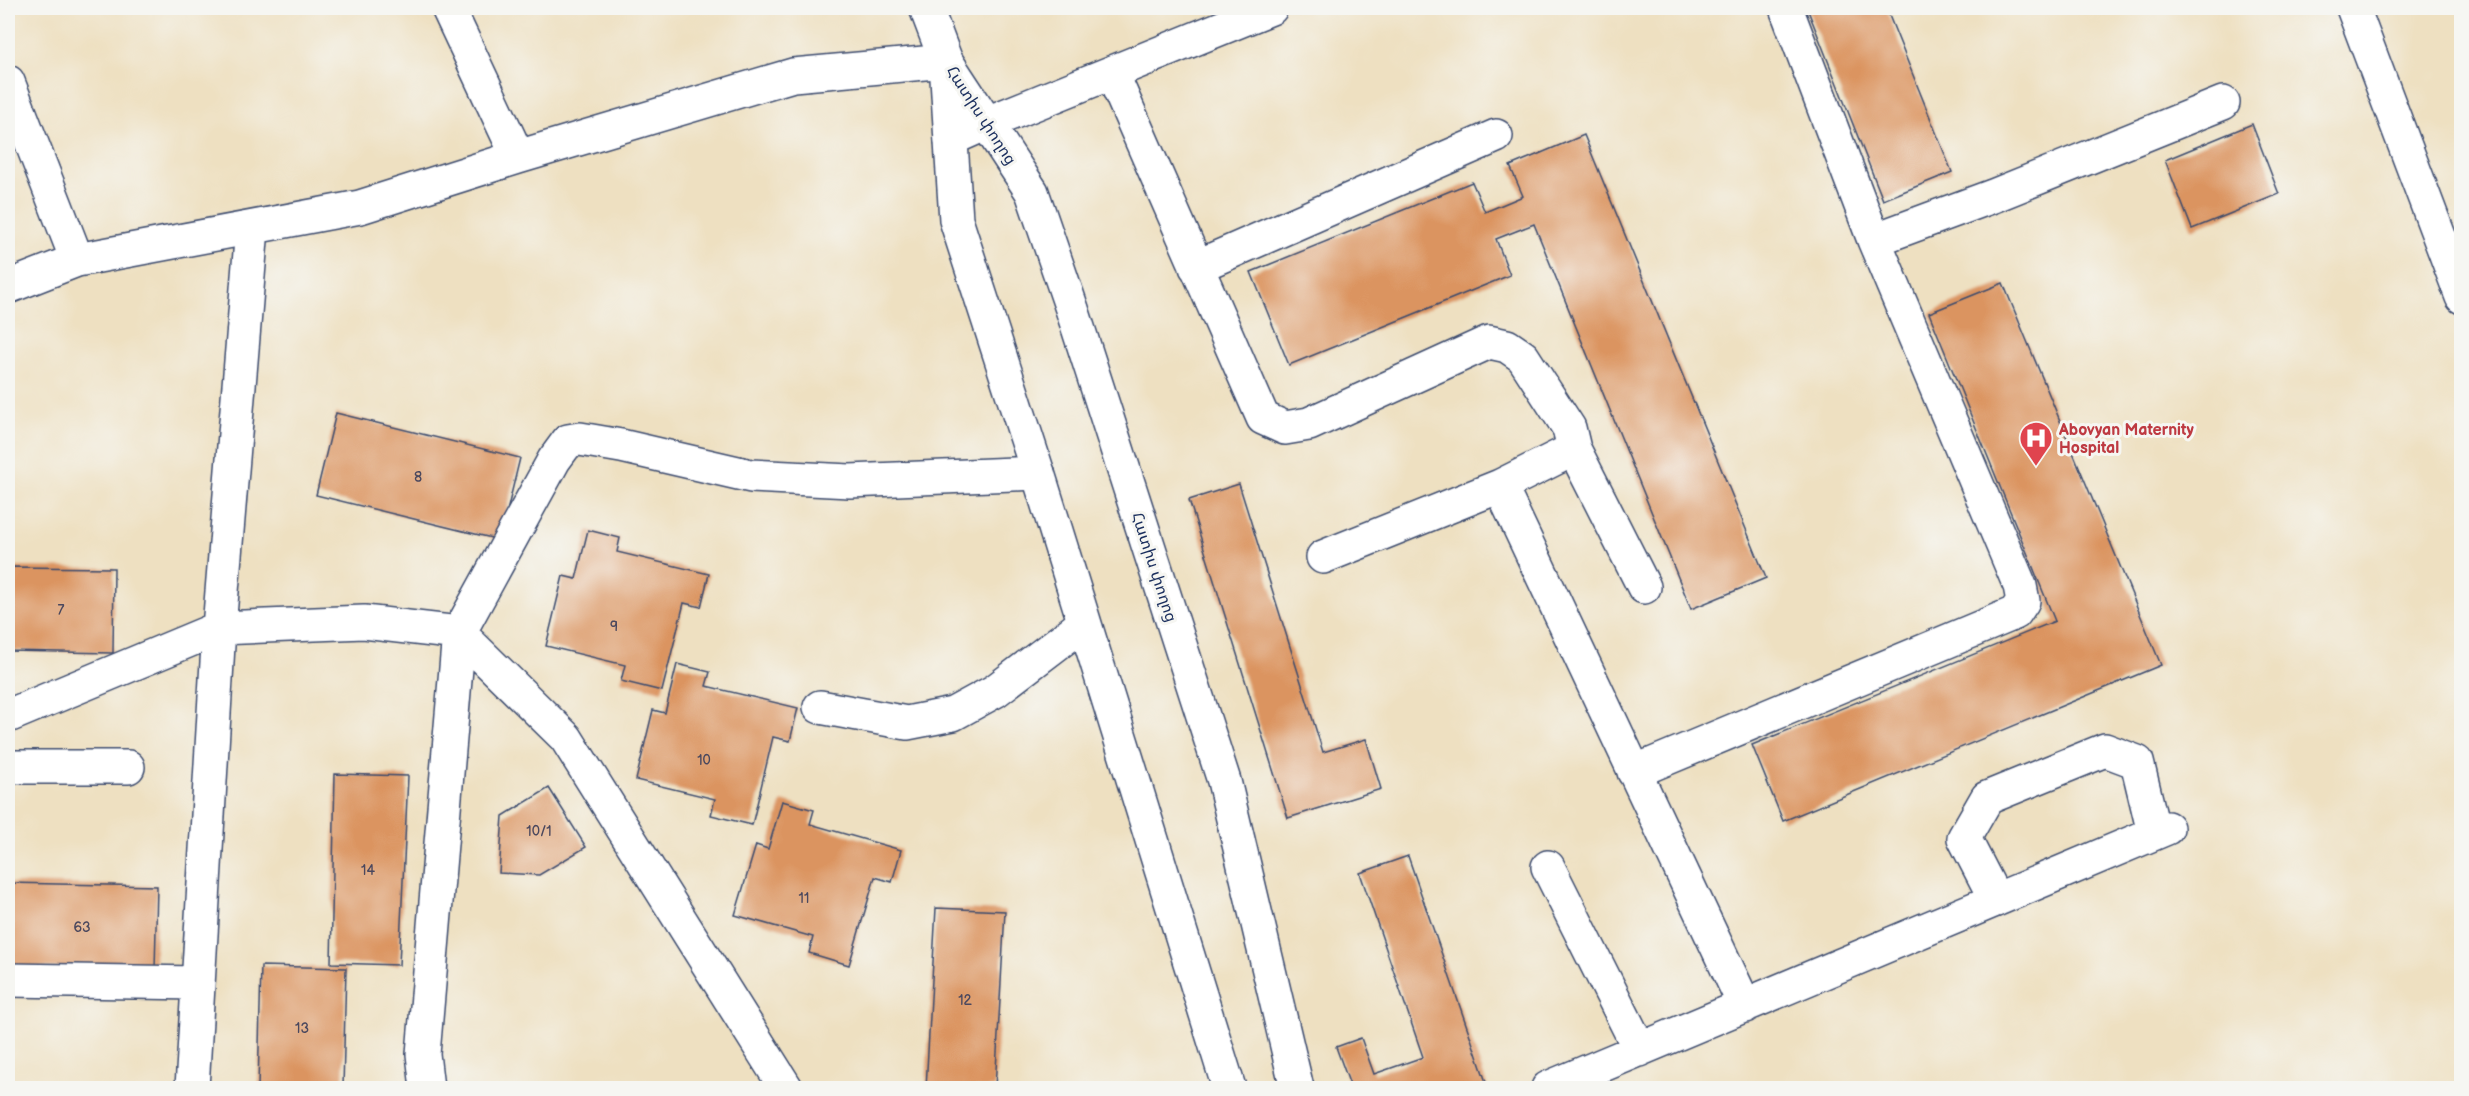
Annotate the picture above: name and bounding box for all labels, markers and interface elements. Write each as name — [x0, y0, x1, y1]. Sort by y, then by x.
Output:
street label: Հատիս փողոց — [942, 63, 1020, 169]
hospital icon: Abovyan Maternity Hospital — [2018, 420, 2054, 467]
place label: Abovyan Maternity Hospital — [2058, 421, 2194, 458]
house number: 8 — [414, 469, 422, 486]
street label: Հատիս փողոց — [1127, 510, 1180, 625]
house number: 7 — [58, 602, 65, 619]
house number: 9 — [610, 618, 618, 635]
house number: 10 — [697, 752, 711, 769]
house number: 10/1 — [526, 823, 552, 840]
house number: 14 — [361, 862, 375, 879]
house number: 11 — [799, 890, 809, 907]
house number: 63 — [73, 919, 91, 936]
house number: 12 — [958, 992, 973, 1009]
house number: 13 — [295, 1020, 309, 1037]

